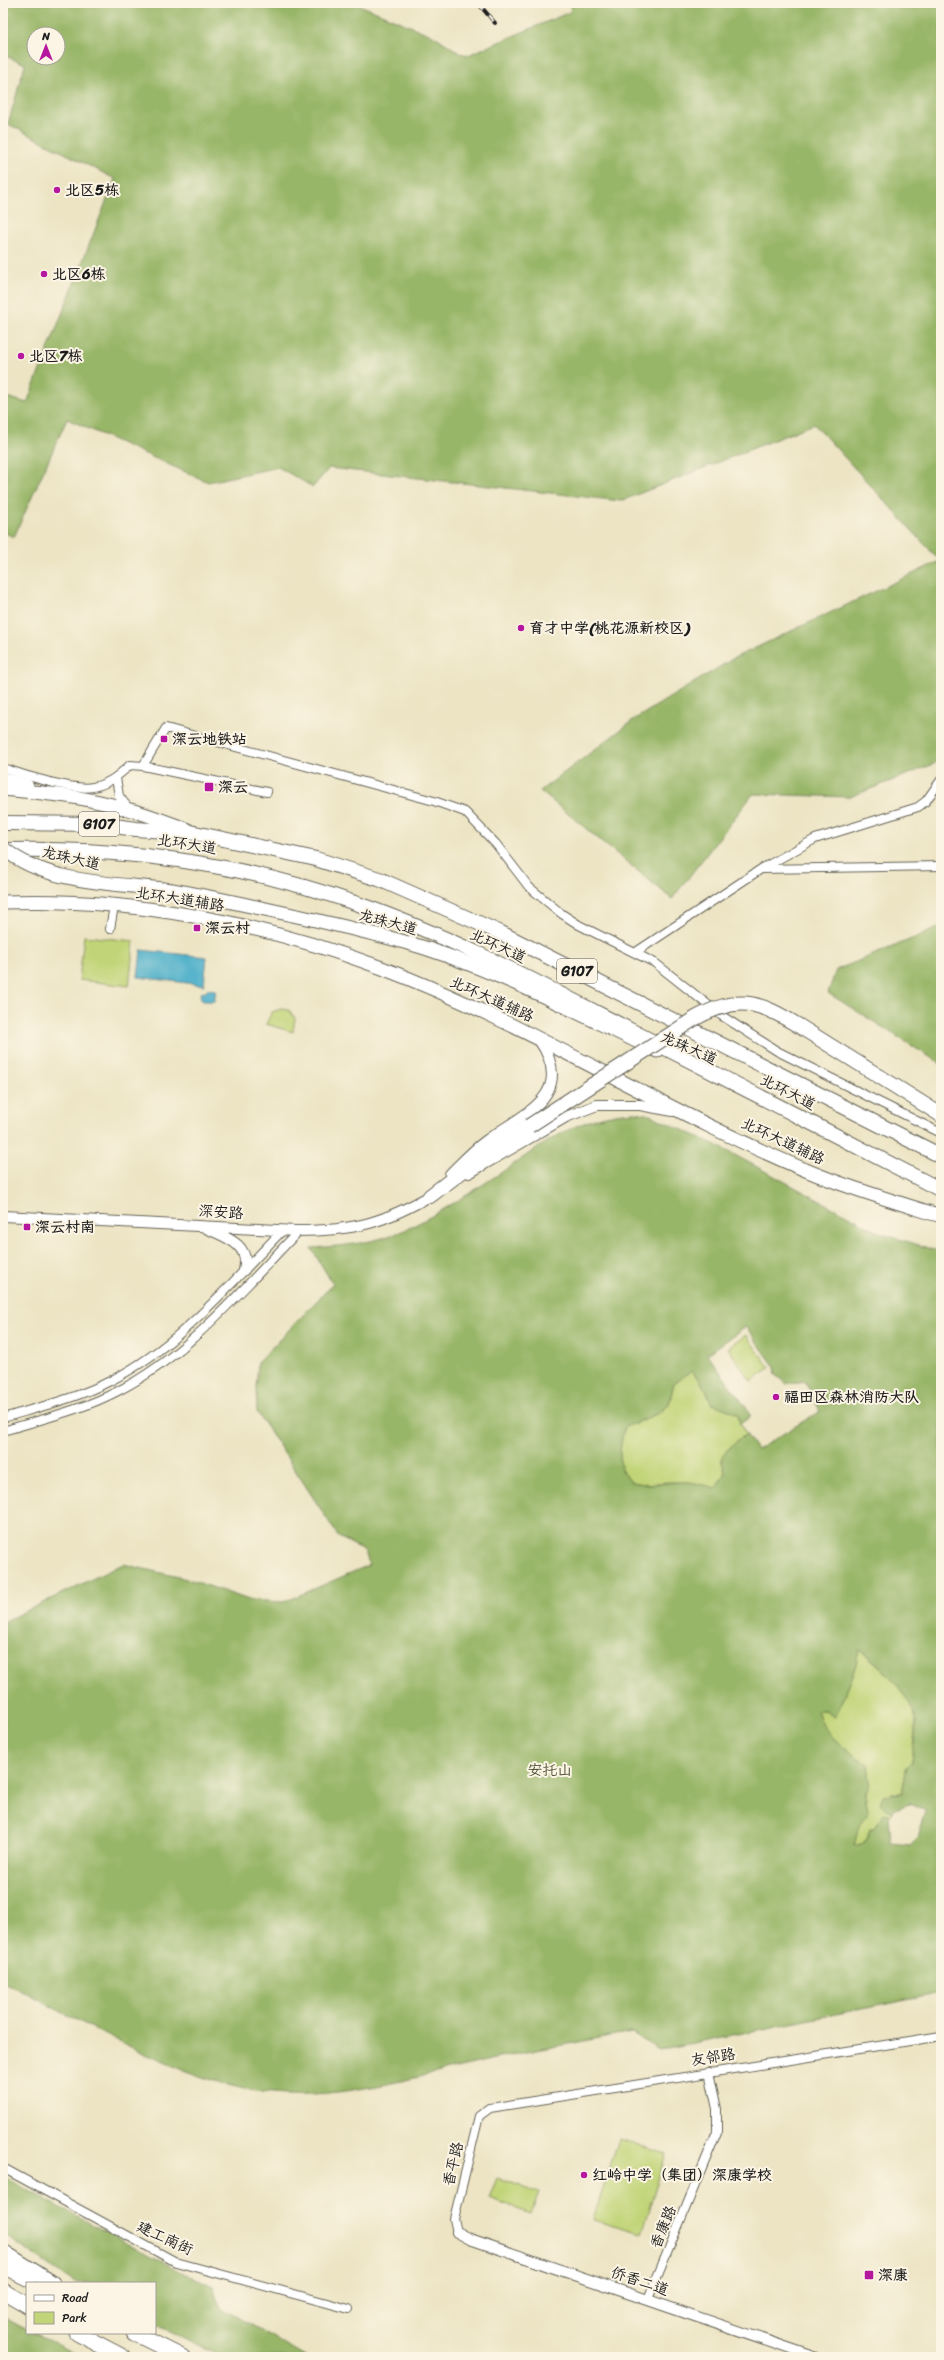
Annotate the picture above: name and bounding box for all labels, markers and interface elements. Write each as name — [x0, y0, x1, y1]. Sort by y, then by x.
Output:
north arrow — [26, 26, 66, 66]
text: N — [41, 27, 50, 46]
place label: 北区5栋 — [65, 177, 119, 203]
marker: 北区5栋 — [52, 185, 62, 195]
place label: 北区6栋 — [52, 261, 106, 287]
marker: 北区6栋 — [39, 269, 49, 279]
place label: 北区7栋 — [29, 343, 83, 369]
marker: 北区7栋 — [16, 351, 26, 361]
place label: 育才中学(桃花源新校区) — [529, 615, 691, 641]
marker: 育才中学(桃花源新校区) — [516, 623, 526, 633]
place label: 深云地铁站 — [172, 726, 247, 752]
marker: 深云地铁站 — [159, 734, 169, 744]
place label: 深云 — [218, 774, 248, 800]
marker: 深云 — [203, 781, 215, 793]
road number: G107 — [79, 812, 119, 836]
street label: 北环大道 — [155, 826, 219, 862]
street label: 龙珠大道 — [39, 839, 103, 877]
street label: 北环大道辅路 — [134, 879, 226, 919]
street label: 龙珠大道 — [356, 902, 420, 942]
place label: 深云村 — [205, 915, 250, 941]
street label: 北环大道 — [465, 922, 531, 970]
marker: 深云村 — [192, 923, 202, 933]
road number: G107 — [557, 959, 597, 983]
street label: 北环大道辅路 — [446, 969, 538, 1029]
street label: 龙珠大道 — [656, 1024, 722, 1072]
street label: 北环大道 — [755, 1067, 821, 1117]
street label: 北环大道辅路 — [737, 1110, 829, 1172]
street label: 深安路 — [198, 1198, 244, 1226]
place label: 深云村南 — [35, 1214, 95, 1240]
marker: 深云村南 — [22, 1222, 32, 1232]
place label: 福田区森林消防大队 — [784, 1384, 919, 1410]
marker: 福田区森林消防大队 — [771, 1392, 781, 1402]
park label: 安托山 — [527, 1757, 573, 1783]
street label: 友邻路 — [689, 2041, 737, 2073]
street label: 香平路 — [435, 2139, 471, 2189]
place label: 红岭中学（集团）深康学校 — [592, 2162, 772, 2188]
marker: 红岭中学（集团）深康学校 — [579, 2170, 589, 2180]
street label: 香康路 — [643, 2201, 683, 2253]
street label: 建工南街 — [132, 2214, 198, 2262]
street label: 侨香二道 — [607, 2259, 673, 2303]
place label: 深康 — [878, 2262, 908, 2288]
marker: 深康 — [863, 2269, 875, 2281]
legend — [26, 2282, 156, 2334]
text: Road — [62, 2287, 89, 2309]
text: Park — [62, 2307, 87, 2329]

